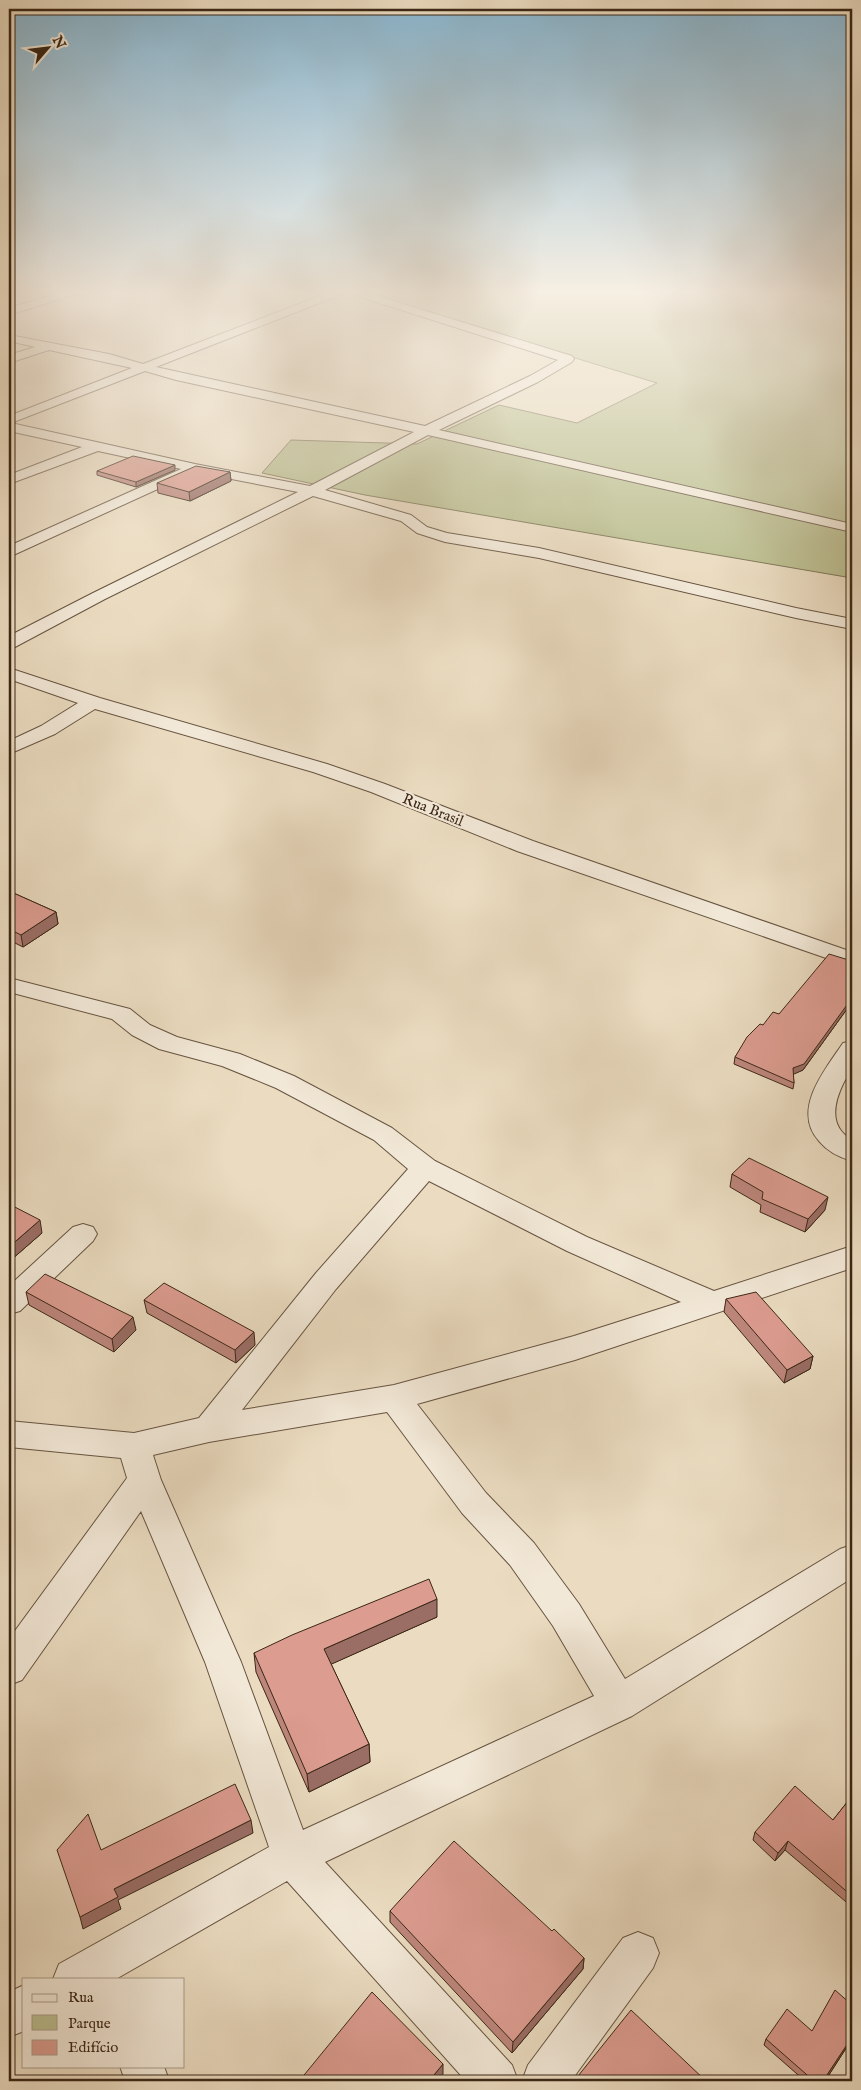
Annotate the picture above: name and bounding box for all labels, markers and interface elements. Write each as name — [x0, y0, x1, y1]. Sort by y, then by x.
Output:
north arrow — [22, 22, 72, 72]
text: N — [47, 32, 69, 52]
street label: Rua Brasil — [400, 789, 467, 831]
legend — [22, 1978, 185, 2068]
text: Rua — [68, 1988, 94, 2007]
text: Parque — [68, 2014, 111, 2033]
text: Edifício — [68, 2038, 118, 2057]

